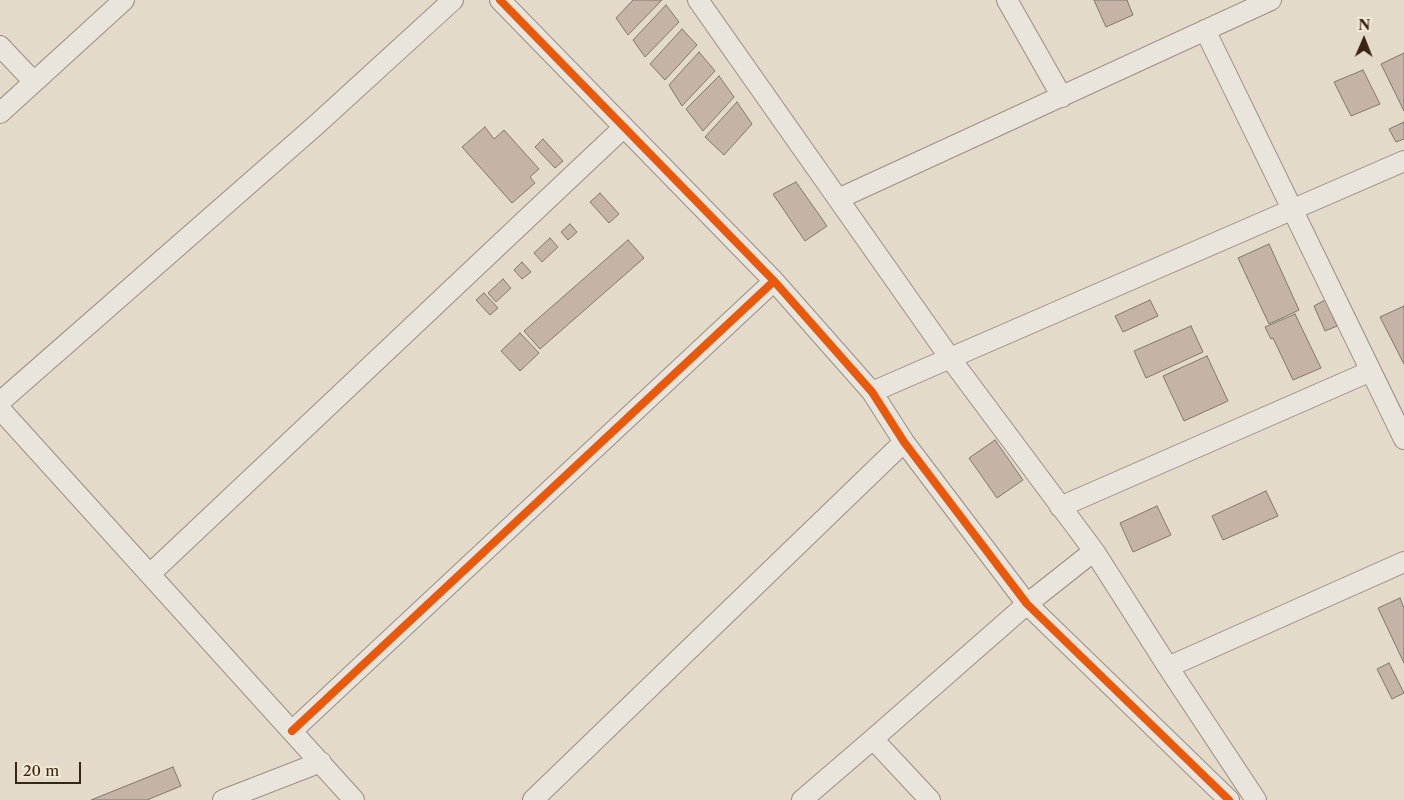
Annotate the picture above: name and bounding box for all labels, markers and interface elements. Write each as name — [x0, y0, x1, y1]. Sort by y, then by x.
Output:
north arrow — [1339, 15, 1389, 65]
text: N — [1358, 16, 1370, 34]
scale bar — [18, 752, 84, 784]
text: 20 m — [23, 761, 59, 780]

